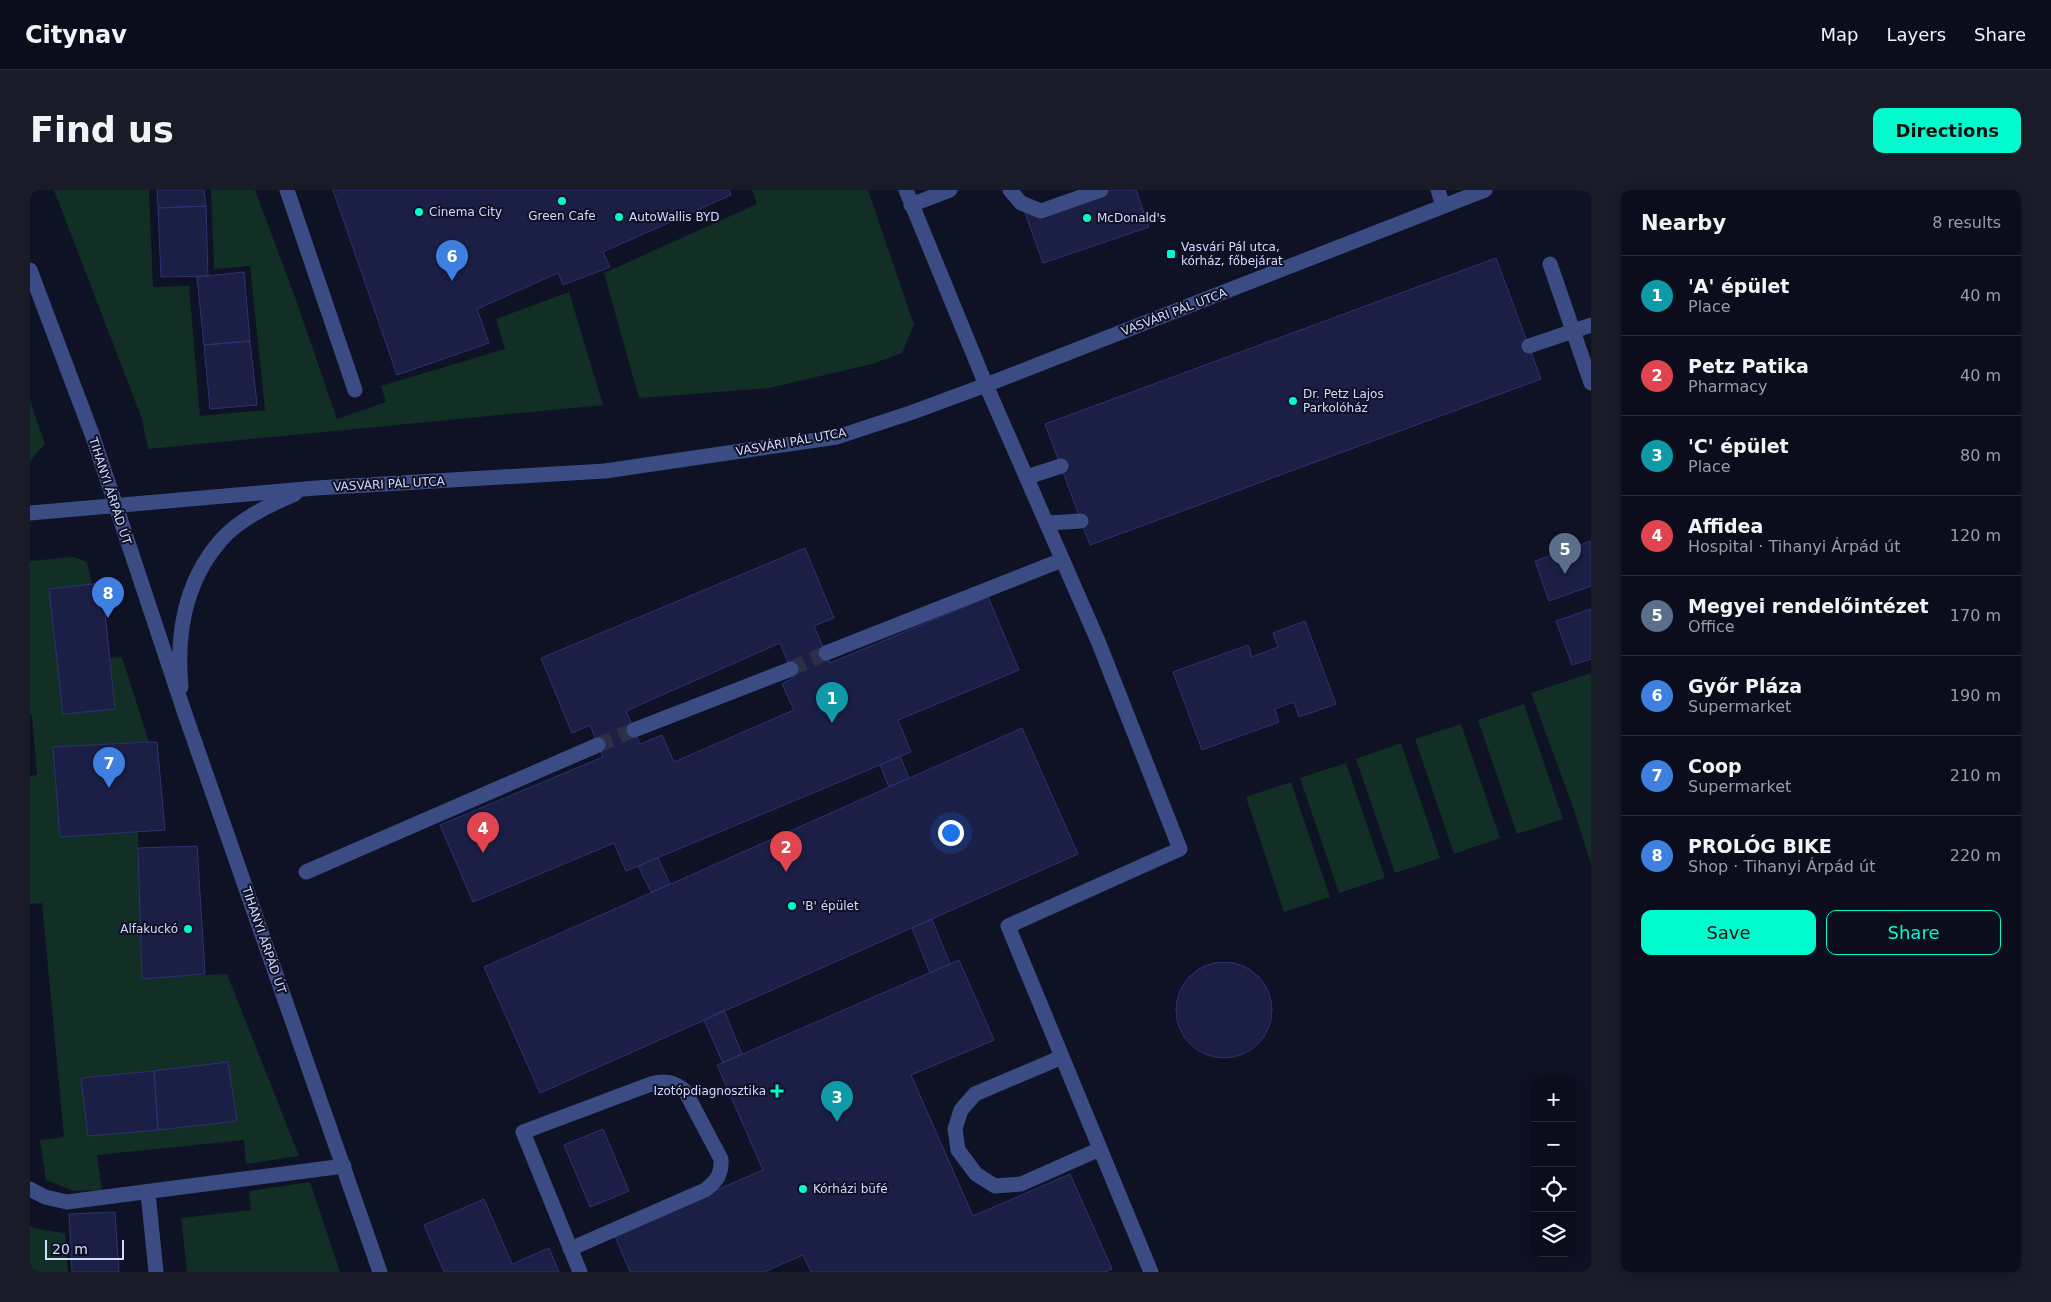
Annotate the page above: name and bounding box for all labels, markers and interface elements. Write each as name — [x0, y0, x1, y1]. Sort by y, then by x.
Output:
text: Citynav — [25, 21, 127, 49]
text: Map — [1820, 24, 1858, 45]
text: Layers — [1886, 24, 1946, 45]
text: Share — [1974, 24, 2026, 45]
button: Directions — [1873, 108, 2021, 153]
text: Find us — [30, 110, 174, 150]
marker: Green Cafe — [556, 195, 568, 207]
place label: Cinema City — [429, 205, 502, 219]
marker: Cinema City — [413, 206, 425, 218]
place label: Green Cafe — [528, 209, 596, 223]
place label: AutoWallis BYD — [629, 210, 720, 224]
marker: AutoWallis BYD — [613, 211, 625, 223]
place label: McDonald's — [1097, 211, 1166, 225]
text: Nearby — [1641, 211, 1726, 235]
marker: McDonald's — [1081, 212, 1093, 224]
text: 8 results — [1932, 213, 2001, 232]
pin: 6 — [436, 240, 468, 281]
place label: Vasvári Pál utca, kórház, főbejárat — [1181, 240, 1283, 268]
marker: Vasvári Pál utca, kórház, főbejárat — [1165, 248, 1177, 260]
text: 'A' épület — [1688, 275, 1789, 297]
street label: VASVÁRI PÁL UTCA — [1119, 284, 1229, 339]
text: 1 — [1651, 286, 1663, 305]
text: 40 m — [1960, 286, 2001, 305]
text: Place — [1688, 297, 1731, 316]
text: Petz Patika — [1688, 355, 1809, 377]
text: 2 — [1651, 366, 1663, 385]
text: 40 m — [1960, 366, 2001, 385]
text: Pharmacy — [1688, 377, 1768, 396]
place label: Dr. Petz Lajos Parkolóház — [1303, 387, 1384, 415]
marker: Dr. Petz Lajos Parkolóház — [1287, 395, 1299, 407]
street label: VASVÁRI PÁL UTCA — [735, 424, 848, 459]
street label: TIHANYI ÁRPÁD ÚT — [86, 434, 135, 547]
text: 'C' épület — [1688, 435, 1789, 457]
text: 3 — [1651, 446, 1663, 465]
text: 80 m — [1960, 446, 2001, 465]
text: Place — [1688, 457, 1731, 476]
street label: VASVÁRI PÁL UTCA — [333, 473, 446, 494]
text: Affidea — [1688, 515, 1763, 537]
text: 4 — [1651, 526, 1663, 545]
text: 120 m — [1950, 526, 2001, 545]
pin: 5 — [1549, 533, 1581, 574]
text: Hospital · Tihanyi Árpád út — [1688, 537, 1901, 556]
pin: 8 — [92, 577, 124, 618]
text: Megyei rendelőintézet — [1688, 595, 1929, 617]
text: 5 — [1651, 606, 1663, 625]
text: 170 m — [1950, 606, 2001, 625]
text: Office — [1688, 617, 1735, 636]
text: Győr Pláza — [1688, 675, 1802, 697]
pin: 1 — [816, 682, 848, 723]
text: 6 — [1651, 686, 1663, 705]
text: 190 m — [1950, 686, 2001, 705]
text: Supermarket — [1688, 697, 1791, 716]
pin: 7 — [93, 747, 125, 788]
text: Coop — [1688, 755, 1742, 777]
text: 7 — [1651, 766, 1663, 785]
text: 210 m — [1950, 766, 2001, 785]
text: Supermarket — [1688, 777, 1791, 796]
pin: 4 — [467, 812, 499, 853]
your location — [938, 820, 964, 846]
pin: 2 — [770, 831, 802, 872]
text: PROLÓG BIKE — [1688, 835, 1832, 857]
text: 8 — [1651, 846, 1663, 865]
text: 220 m — [1950, 846, 2001, 865]
text: Shop · Tihanyi Árpád út — [1688, 857, 1875, 876]
street label: TIHANYI ÁRPÁD ÚT — [239, 883, 290, 996]
place label: 'B' épület — [802, 899, 859, 913]
marker: 'B' épület — [786, 900, 798, 912]
button: Save — [1641, 910, 1816, 955]
button: Share — [1826, 910, 2001, 955]
place label: Alfakuckó — [120, 922, 178, 936]
marker: Alfakuckó — [182, 923, 194, 935]
map controls — [1531, 1077, 1576, 1257]
button: + — [1531, 1077, 1576, 1122]
pin: 3 — [821, 1081, 853, 1122]
place label: Izotópdiagnosztika — [654, 1084, 766, 1098]
marker: Izotópdiagnosztika — [770, 1084, 784, 1098]
button: − — [1531, 1122, 1576, 1167]
button: locate — [1531, 1167, 1576, 1212]
place label: Kórházi büfé — [813, 1182, 888, 1196]
marker: Kórházi büfé — [797, 1183, 809, 1195]
button: layers — [1531, 1212, 1576, 1257]
scale bar — [45, 1237, 124, 1260]
text: 20 m — [52, 1241, 88, 1257]

